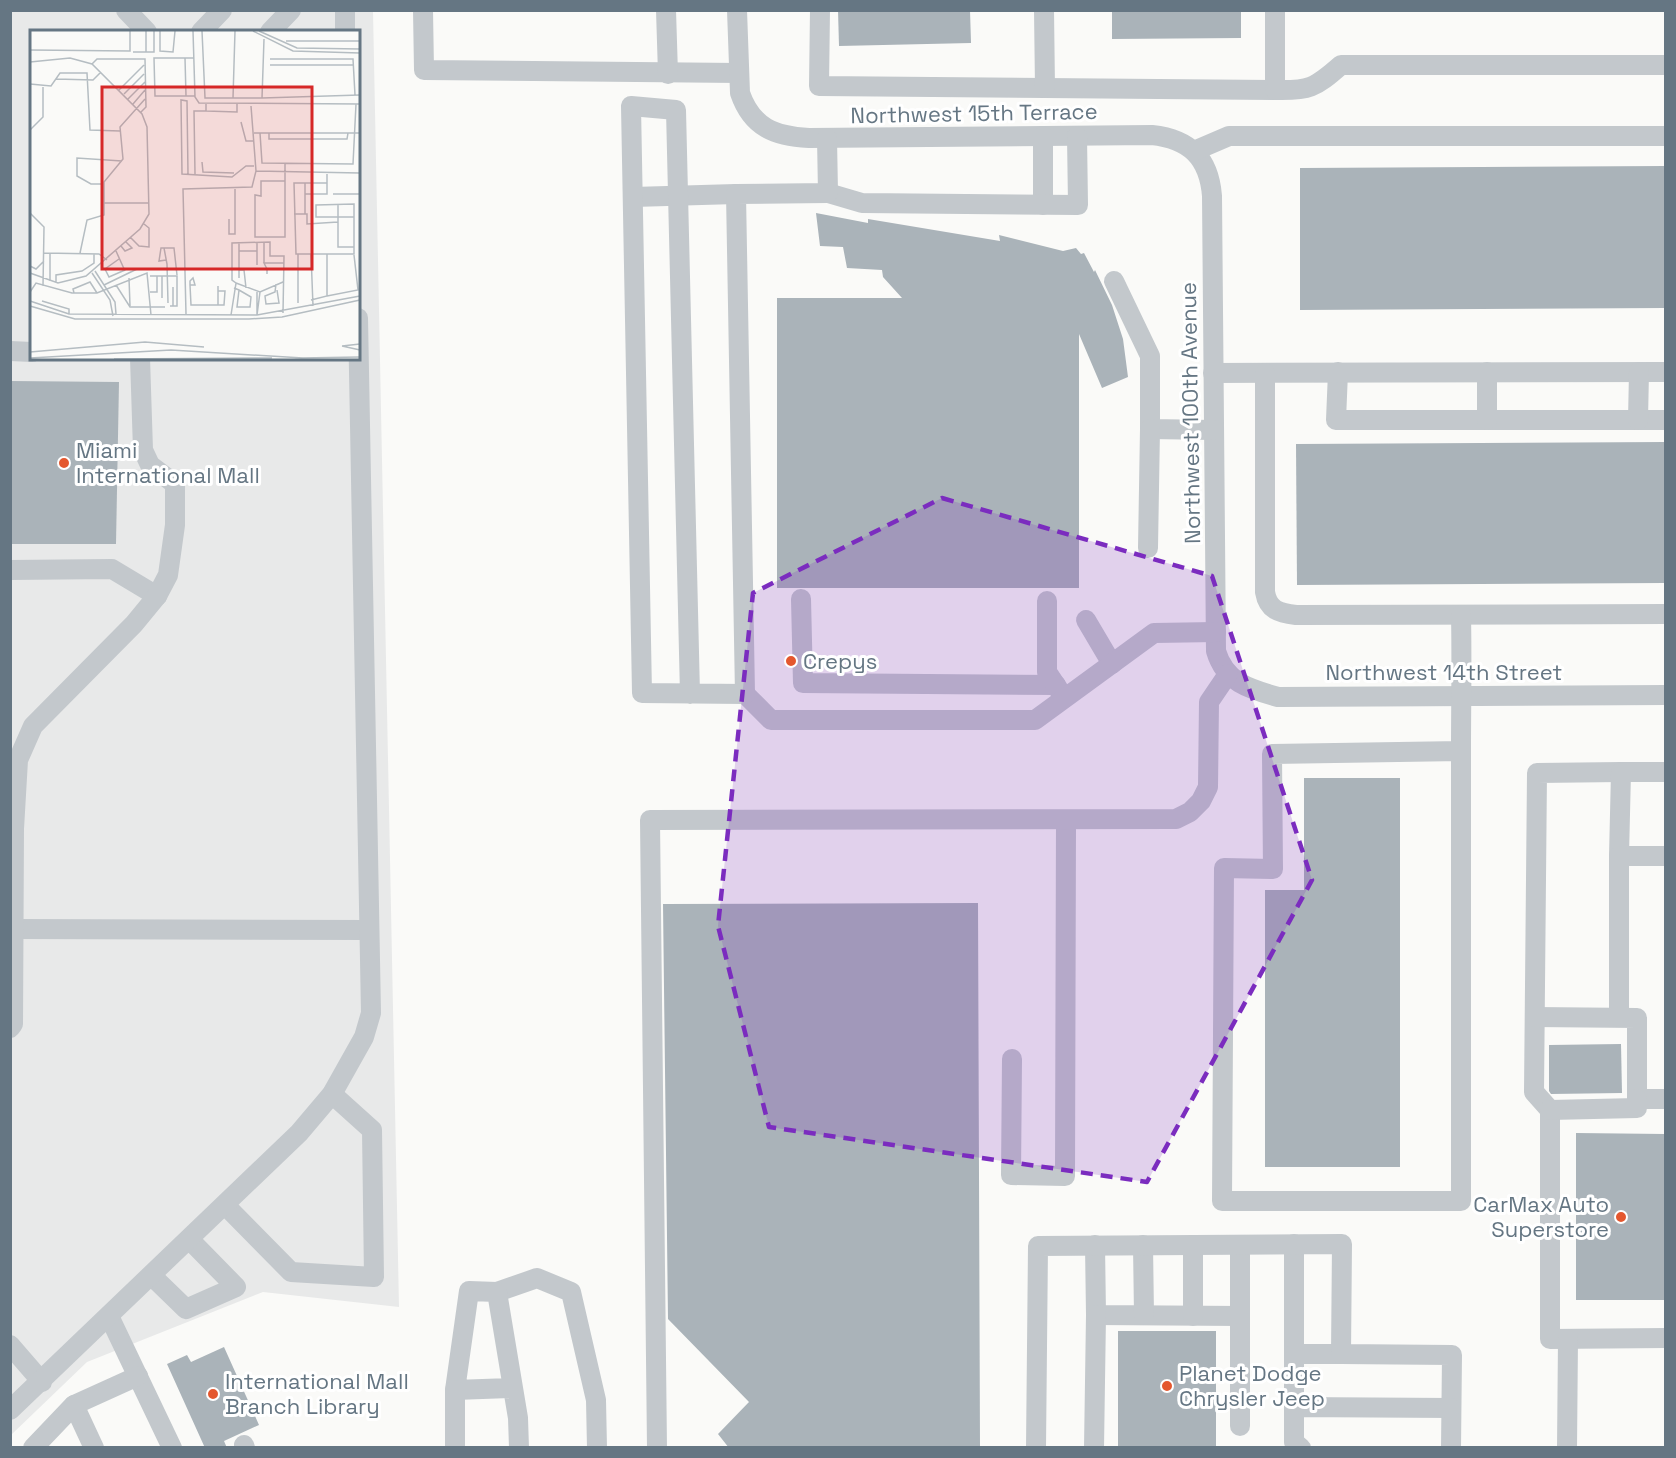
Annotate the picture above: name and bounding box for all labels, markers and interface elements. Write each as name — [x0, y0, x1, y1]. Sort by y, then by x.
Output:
inset map — [30, 30, 360, 360]
street label: Northwest 15th Terrace — [850, 97, 1098, 129]
street label: Northwest 100th Avenue — [1174, 282, 1206, 544]
place label: Miami International Mall — [76, 436, 260, 489]
marker: Miami International Mall — [57, 456, 71, 470]
place label: Crepys — [803, 647, 877, 675]
marker: Crepys — [784, 654, 798, 668]
street label: Northwest 14th Street — [1326, 658, 1562, 686]
place label: CarMax Auto Superstore — [1473, 1190, 1609, 1243]
marker: CarMax Auto Superstore — [1614, 1210, 1628, 1224]
place label: Planet Dodge Chrysler Jeep — [1179, 1359, 1325, 1412]
place label: International Mall Branch Library — [225, 1367, 409, 1420]
marker: Planet Dodge Chrysler Jeep — [1160, 1379, 1174, 1393]
marker: International Mall Branch Library — [206, 1387, 220, 1401]

